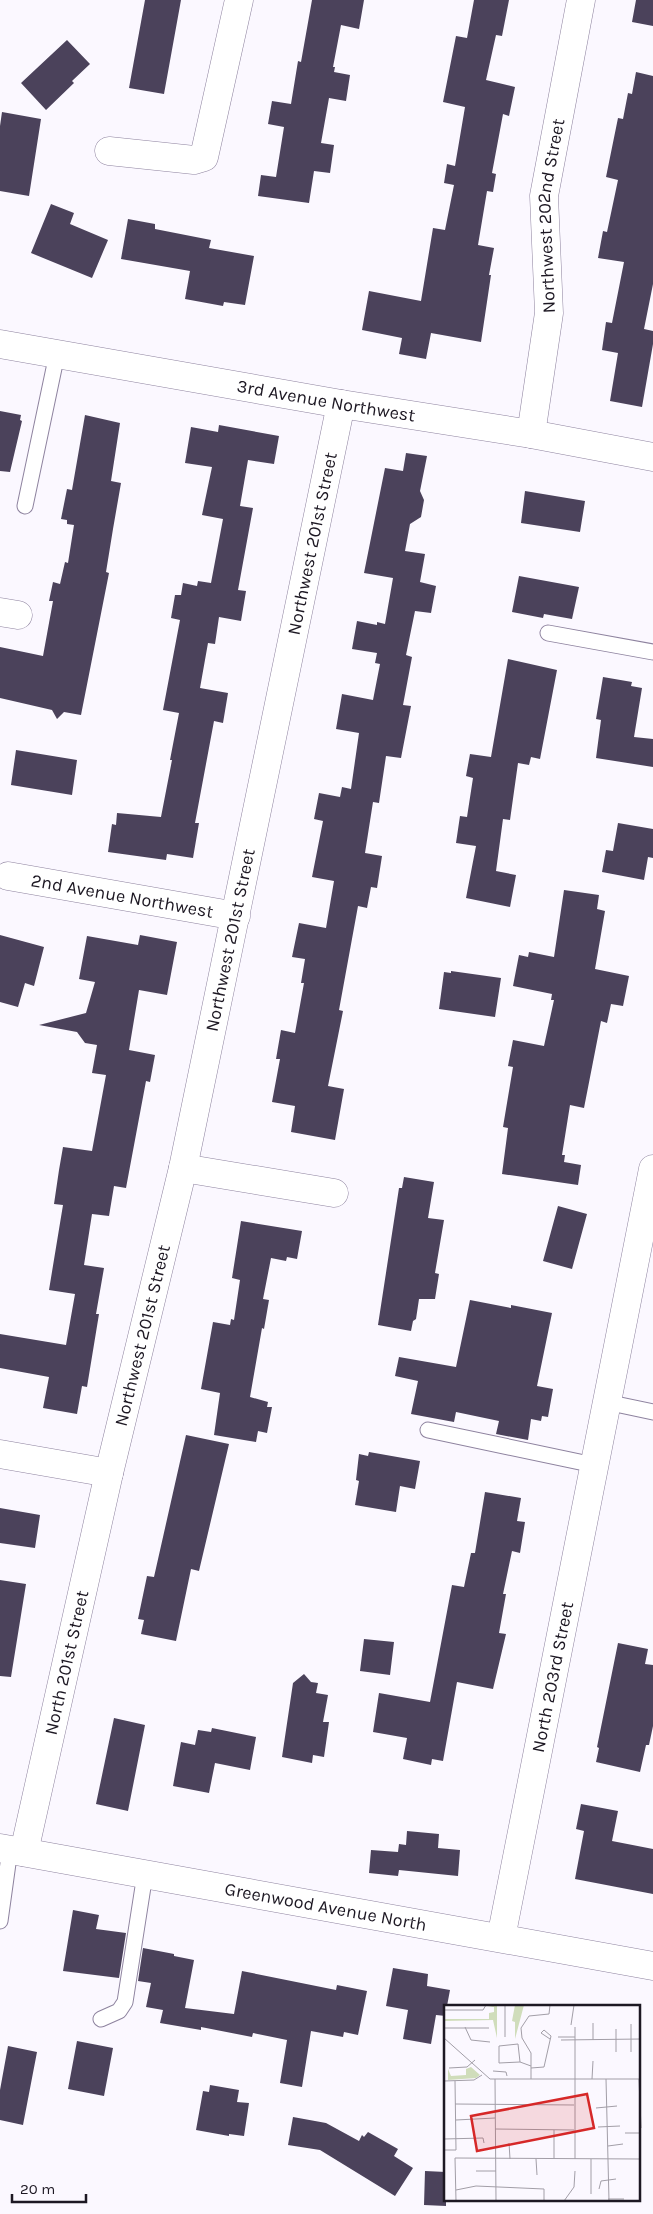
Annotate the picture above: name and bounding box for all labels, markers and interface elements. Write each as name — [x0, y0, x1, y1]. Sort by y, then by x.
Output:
street label: Northwest 202nd Street — [533, 117, 569, 314]
street label: 3rd Avenue Northwest — [235, 375, 417, 427]
street label: Northwest 201st Street — [283, 450, 342, 637]
street label: Northwest 201st Street — [201, 846, 260, 1034]
street label: 2nd Avenue Northwest — [29, 869, 215, 923]
street label: Northwest 201st Street — [110, 1242, 175, 1428]
street label: North 201st Street — [40, 1588, 93, 1737]
street label: North 203rd Street — [527, 1599, 578, 1754]
street label: Greenwood Avenue North — [223, 1878, 429, 1936]
inset map — [444, 2005, 640, 2202]
scale bar — [12, 2172, 86, 2204]
text: 20 m — [20, 2180, 55, 2198]

